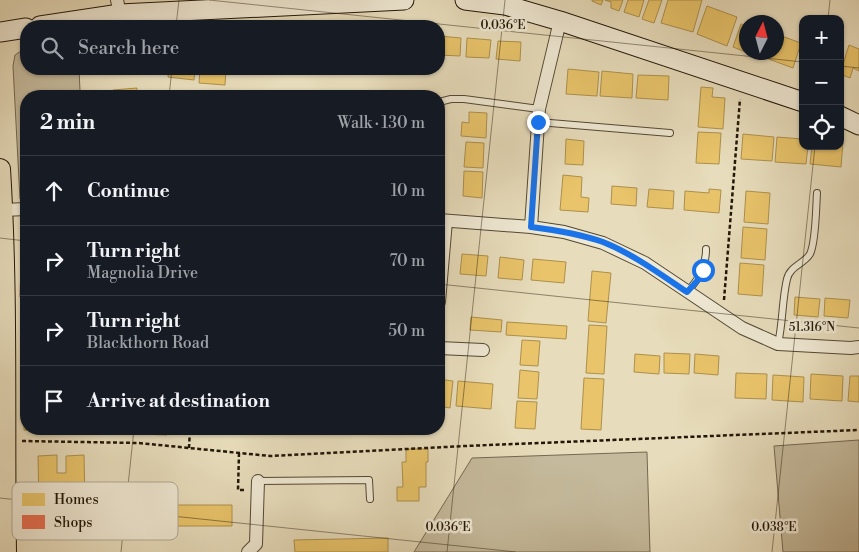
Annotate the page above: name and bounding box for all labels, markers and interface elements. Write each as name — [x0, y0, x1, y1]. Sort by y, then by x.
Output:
north arrow — [739, 15, 784, 60]
map controls — [799, 15, 844, 150]
button: + — [799, 15, 844, 60]
text: 0.036°E — [480, 18, 526, 33]
search box — [20, 20, 445, 75]
icon: search — [38, 34, 66, 62]
text: Search here — [78, 36, 179, 60]
button: − — [799, 60, 844, 105]
button: locate — [799, 105, 844, 150]
text: 2 min — [40, 110, 95, 136]
route end — [527, 111, 550, 134]
text: Walk · 130 m — [337, 113, 425, 133]
icon: ahead — [40, 177, 68, 205]
text: Continue — [87, 179, 170, 203]
text: 10 m — [391, 181, 425, 201]
text: Turn right — [87, 239, 180, 263]
icon: right — [40, 247, 68, 275]
text: 70 m — [389, 251, 425, 271]
route start — [692, 259, 715, 282]
text: Magnolia Drive — [87, 263, 198, 283]
text: Turn right — [87, 309, 180, 333]
icon: right — [40, 317, 68, 345]
text: 51.316°N — [789, 320, 835, 335]
text: 50 m — [388, 321, 425, 341]
text: Blackthorn Road — [87, 333, 209, 353]
icon: arrive — [40, 387, 68, 415]
text: Arrive at destination — [87, 389, 270, 413]
legend — [12, 482, 178, 540]
text: Homes — [54, 491, 99, 509]
text: Shops — [54, 514, 92, 532]
text: 0.036°E — [425, 520, 471, 535]
text: 0.038°E — [751, 520, 797, 535]

